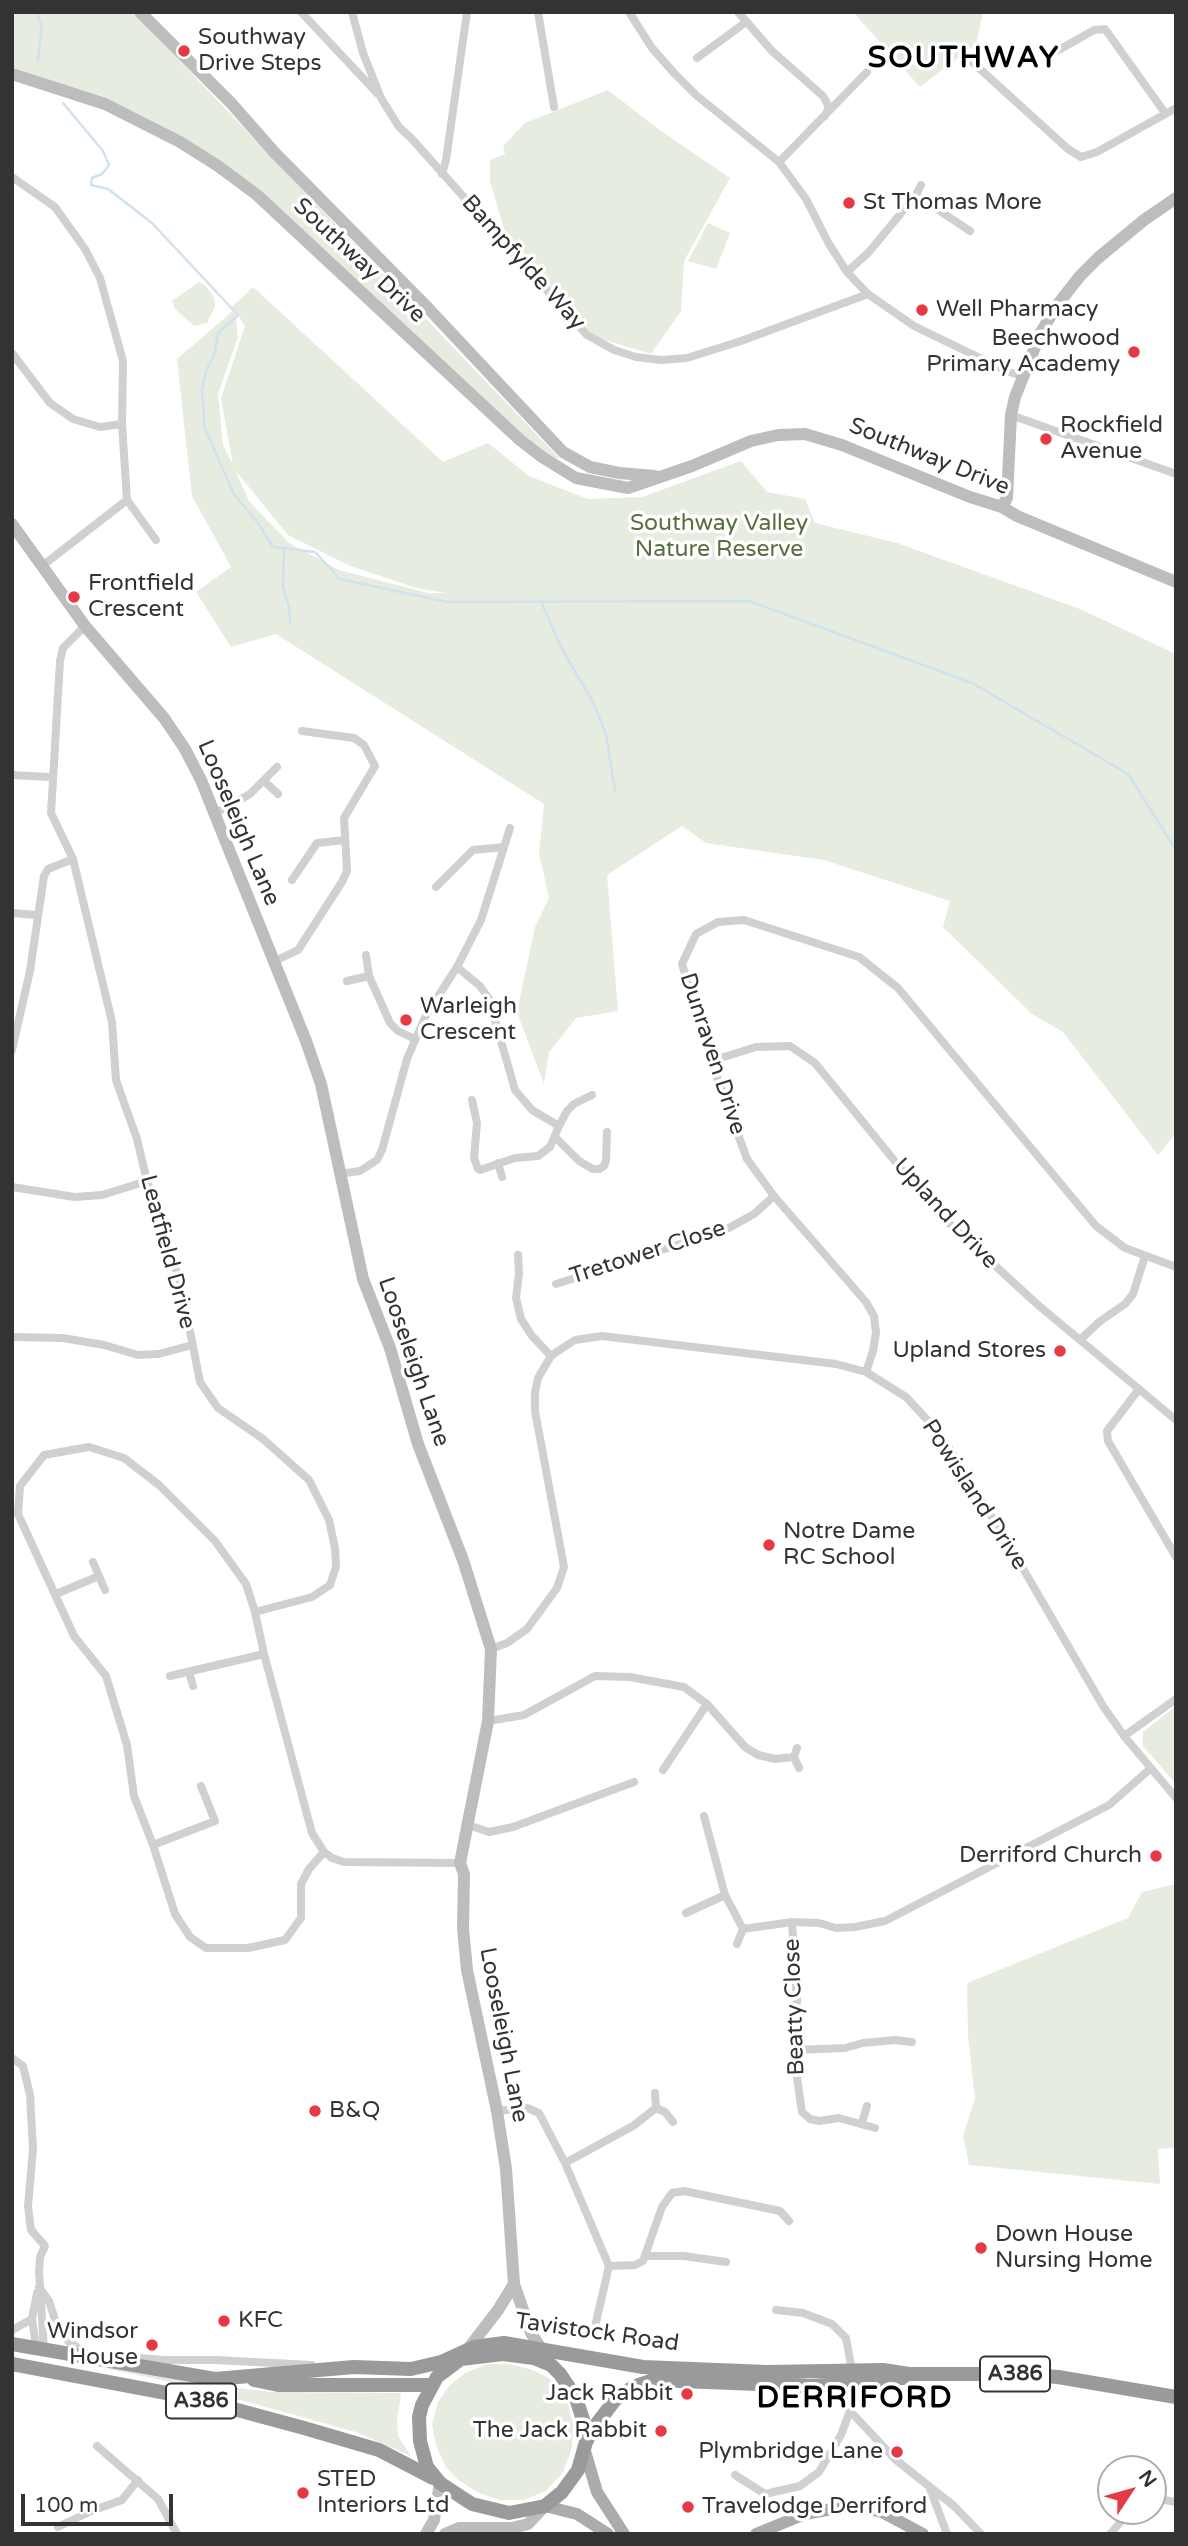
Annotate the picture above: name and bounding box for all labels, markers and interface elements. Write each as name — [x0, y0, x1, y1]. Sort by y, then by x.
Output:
place label: Southway Drive Steps — [198, 24, 321, 78]
district label: SOUTHWAY — [869, 41, 1059, 77]
marker: Southway Drive Steps — [176, 43, 192, 59]
place label: St Thomas More — [863, 189, 1042, 217]
street label: Bampfylde Way — [455, 190, 591, 336]
street label: Southway Drive — [287, 193, 431, 329]
marker: St Thomas More — [841, 195, 857, 211]
place label: Well Pharmacy — [936, 296, 1098, 324]
marker: Well Pharmacy — [914, 302, 930, 318]
place label: Beechwood Primary Academy — [926, 325, 1120, 379]
marker: Beechwood Primary Academy — [1126, 344, 1142, 360]
street label: Southway Drive — [845, 412, 1013, 502]
place label: Rockfield Avenue — [1060, 412, 1163, 466]
marker: Rockfield Avenue — [1038, 431, 1054, 447]
park label: Southway Valley Nature Reserve — [630, 510, 808, 564]
place label: Frontfield Crescent — [88, 570, 194, 624]
marker: Frontfield Crescent — [66, 589, 82, 605]
street label: Looseleigh Lane — [191, 736, 285, 910]
street label: Dunraven Drive — [673, 970, 751, 1138]
place label: Warleigh Crescent — [420, 993, 517, 1047]
marker: Warleigh Crescent — [398, 1012, 414, 1028]
street label: Upland Drive — [887, 1153, 1003, 1275]
street label: Leatfield Drive — [133, 1172, 201, 1332]
street label: Tretower Close — [567, 1215, 729, 1291]
street label: Looseleigh Lane — [371, 1274, 455, 1450]
place label: Upland Stores — [893, 1337, 1046, 1365]
marker: Upland Stores — [1052, 1343, 1068, 1359]
street label: Powisland Drive — [915, 1415, 1033, 1575]
place label: Notre Dame RC School — [783, 1518, 915, 1572]
marker: Notre Dame RC School — [761, 1537, 777, 1553]
place label: Derriford Church — [959, 1842, 1142, 1870]
marker: Derriford Church — [1148, 1848, 1164, 1864]
street label: Beatty Close — [779, 1938, 811, 2076]
street label: Looseleigh Lane — [473, 1945, 533, 2125]
place label: B&Q — [329, 2097, 380, 2125]
marker: B&Q — [307, 2103, 323, 2119]
place label: Down House Nursing Home — [995, 2221, 1152, 2275]
marker: Down House Nursing Home — [973, 2240, 989, 2256]
place label: KFC — [238, 2307, 283, 2335]
street label: Tavistock Road — [513, 2308, 681, 2358]
marker: KFC — [216, 2313, 232, 2329]
place label: Windsor House — [47, 2318, 138, 2372]
marker: Windsor House — [144, 2337, 160, 2353]
road number: A386 — [980, 2356, 1050, 2392]
place label: Jack Rabbit — [546, 2380, 673, 2408]
district label: DERRIFORD — [758, 2381, 952, 2417]
road number: A386 — [166, 2384, 236, 2418]
marker: Jack Rabbit — [679, 2386, 695, 2402]
place label: The Jack Rabbit — [473, 2417, 647, 2445]
marker: The Jack Rabbit — [653, 2423, 669, 2439]
place label: Plymbridge Lane — [698, 2438, 883, 2466]
marker: Plymbridge Lane — [889, 2444, 905, 2460]
north arrow — [1097, 2455, 1167, 2525]
place label: STED Interiors Ltd — [317, 2466, 449, 2520]
text: N — [1134, 2466, 1161, 2491]
scale bar — [24, 2480, 177, 2524]
marker: STED Interiors Ltd — [295, 2485, 311, 2501]
text: 100 m — [34, 2493, 98, 2518]
place label: Travelodge Derriford — [702, 2493, 927, 2521]
marker: Travelodge Derriford — [680, 2499, 696, 2515]

